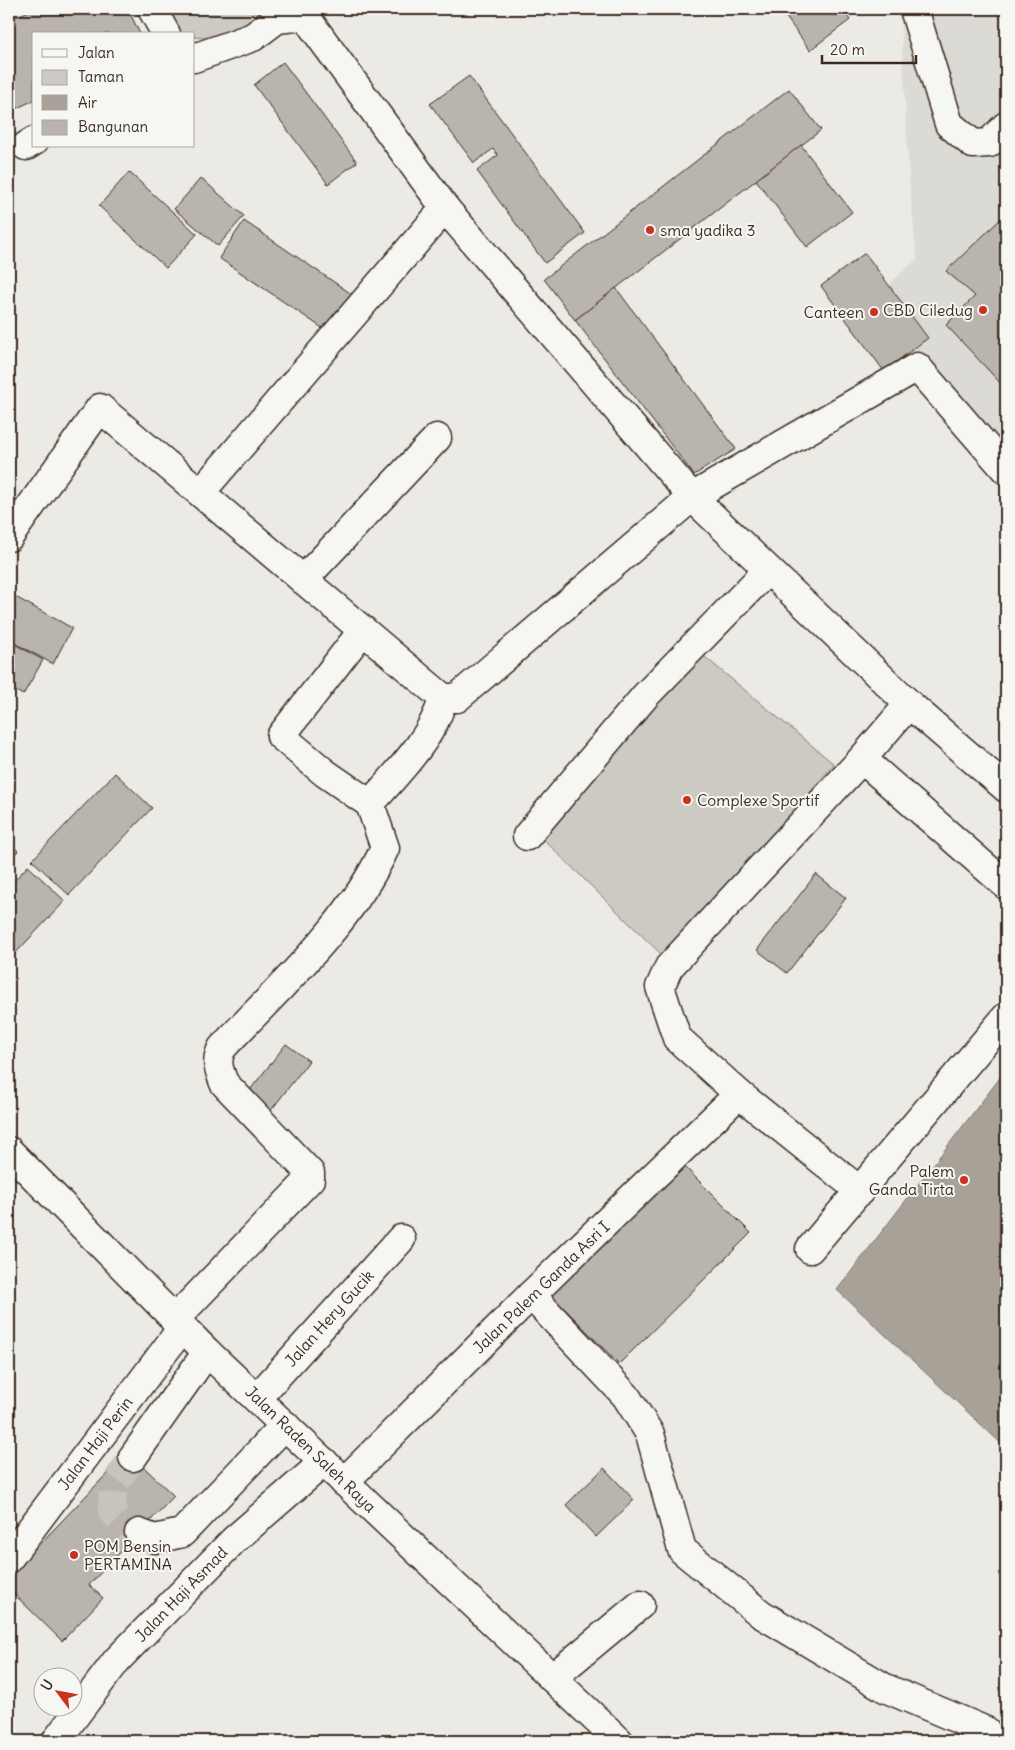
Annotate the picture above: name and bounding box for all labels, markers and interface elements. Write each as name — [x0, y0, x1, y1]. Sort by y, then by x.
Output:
legend — [32, 32, 195, 148]
scale bar — [822, 32, 916, 64]
text: 20 m — [830, 40, 865, 59]
text: Jalan — [78, 43, 115, 62]
text: Taman — [78, 67, 124, 86]
text: Air — [78, 93, 97, 112]
text: Bangunan — [78, 117, 148, 136]
place label: sma yadika 3 — [660, 220, 756, 240]
marker: sma yadika 3 — [644, 224, 656, 236]
place label: CBD Ciledug — [883, 300, 973, 320]
place label: Canteen — [804, 302, 864, 322]
marker: CBD Ciledug — [977, 304, 989, 316]
marker: Canteen — [868, 306, 880, 318]
place label: Complexe Sportif — [697, 790, 820, 810]
marker: Complexe Sportif — [681, 794, 693, 806]
place label: Palem Ganda Tirta — [869, 1161, 954, 1199]
marker: Palem Ganda Tirta — [958, 1174, 970, 1186]
street label: Jalan Palem Ganda Asri I — [469, 1217, 613, 1357]
street label: Jalan Hery Gucik — [280, 1266, 378, 1370]
street label: Jalan Raden Saleh Raya — [242, 1381, 380, 1517]
street label: Jalan Haji Perin — [53, 1392, 137, 1494]
place label: POM Bensin PERTAMINA — [84, 1536, 172, 1574]
street label: Jalan Haji Asmad — [130, 1542, 232, 1646]
marker: POM Bensin PERTAMINA — [68, 1549, 80, 1561]
north arrow — [32, 1668, 82, 1718]
text: U — [37, 1676, 57, 1694]

